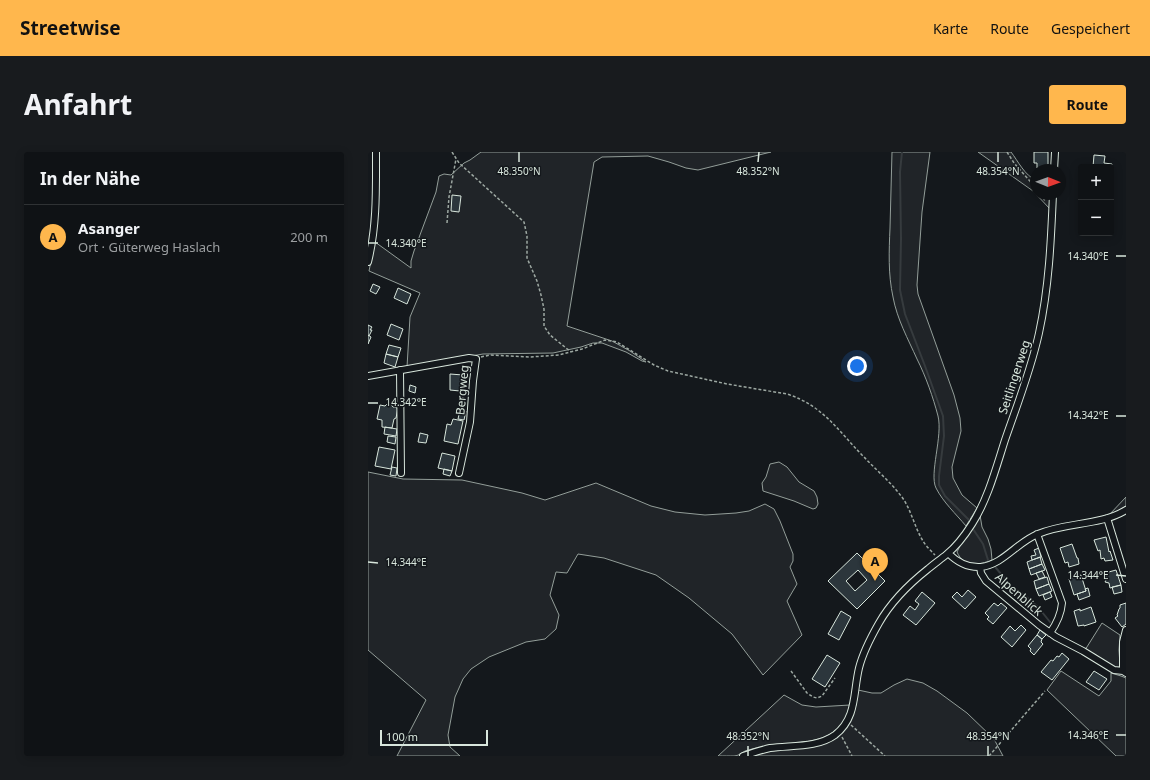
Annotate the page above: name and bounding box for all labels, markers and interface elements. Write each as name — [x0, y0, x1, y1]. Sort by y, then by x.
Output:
text: Streetwise — [20, 15, 121, 41]
text: Karte — [933, 19, 968, 38]
text: Route — [990, 19, 1029, 38]
text: Gespeichert — [1051, 19, 1130, 38]
text: Anfahrt — [24, 85, 132, 123]
button: Route — [1049, 85, 1126, 124]
text: 48.350°N — [497, 164, 541, 178]
text: 48.352°N — [736, 164, 780, 178]
text: 48.354°N — [976, 164, 1020, 178]
north arrow — [1030, 164, 1066, 200]
map controls — [1078, 164, 1114, 236]
button: + — [1078, 164, 1114, 200]
text: In der Nähe — [40, 167, 140, 190]
button: − — [1078, 200, 1114, 236]
text: Asanger — [78, 218, 140, 238]
text: A — [49, 228, 58, 246]
text: 200 m — [290, 228, 328, 246]
text: 14.340°E — [385, 236, 427, 250]
text: Ort · Güterweg Haslach — [78, 238, 220, 256]
text: 14.340°E — [1067, 249, 1109, 263]
street label: Seitlingerweg — [994, 338, 1034, 416]
your location — [847, 356, 867, 376]
street label: Bergweg — [451, 364, 473, 416]
text: 14.342°E — [385, 395, 427, 409]
text: 14.342°E — [1067, 408, 1109, 422]
pin: A — [862, 548, 888, 581]
text: 14.344°E — [385, 555, 427, 569]
text: 14.344°E — [1067, 568, 1109, 582]
street label: Alpenblick — [992, 569, 1047, 620]
scale bar — [380, 728, 488, 747]
text: 14.346°E — [1067, 728, 1109, 742]
text: 100 m — [386, 729, 418, 744]
text: 48.352°N — [726, 729, 770, 743]
text: 48.354°N — [966, 729, 1010, 743]

